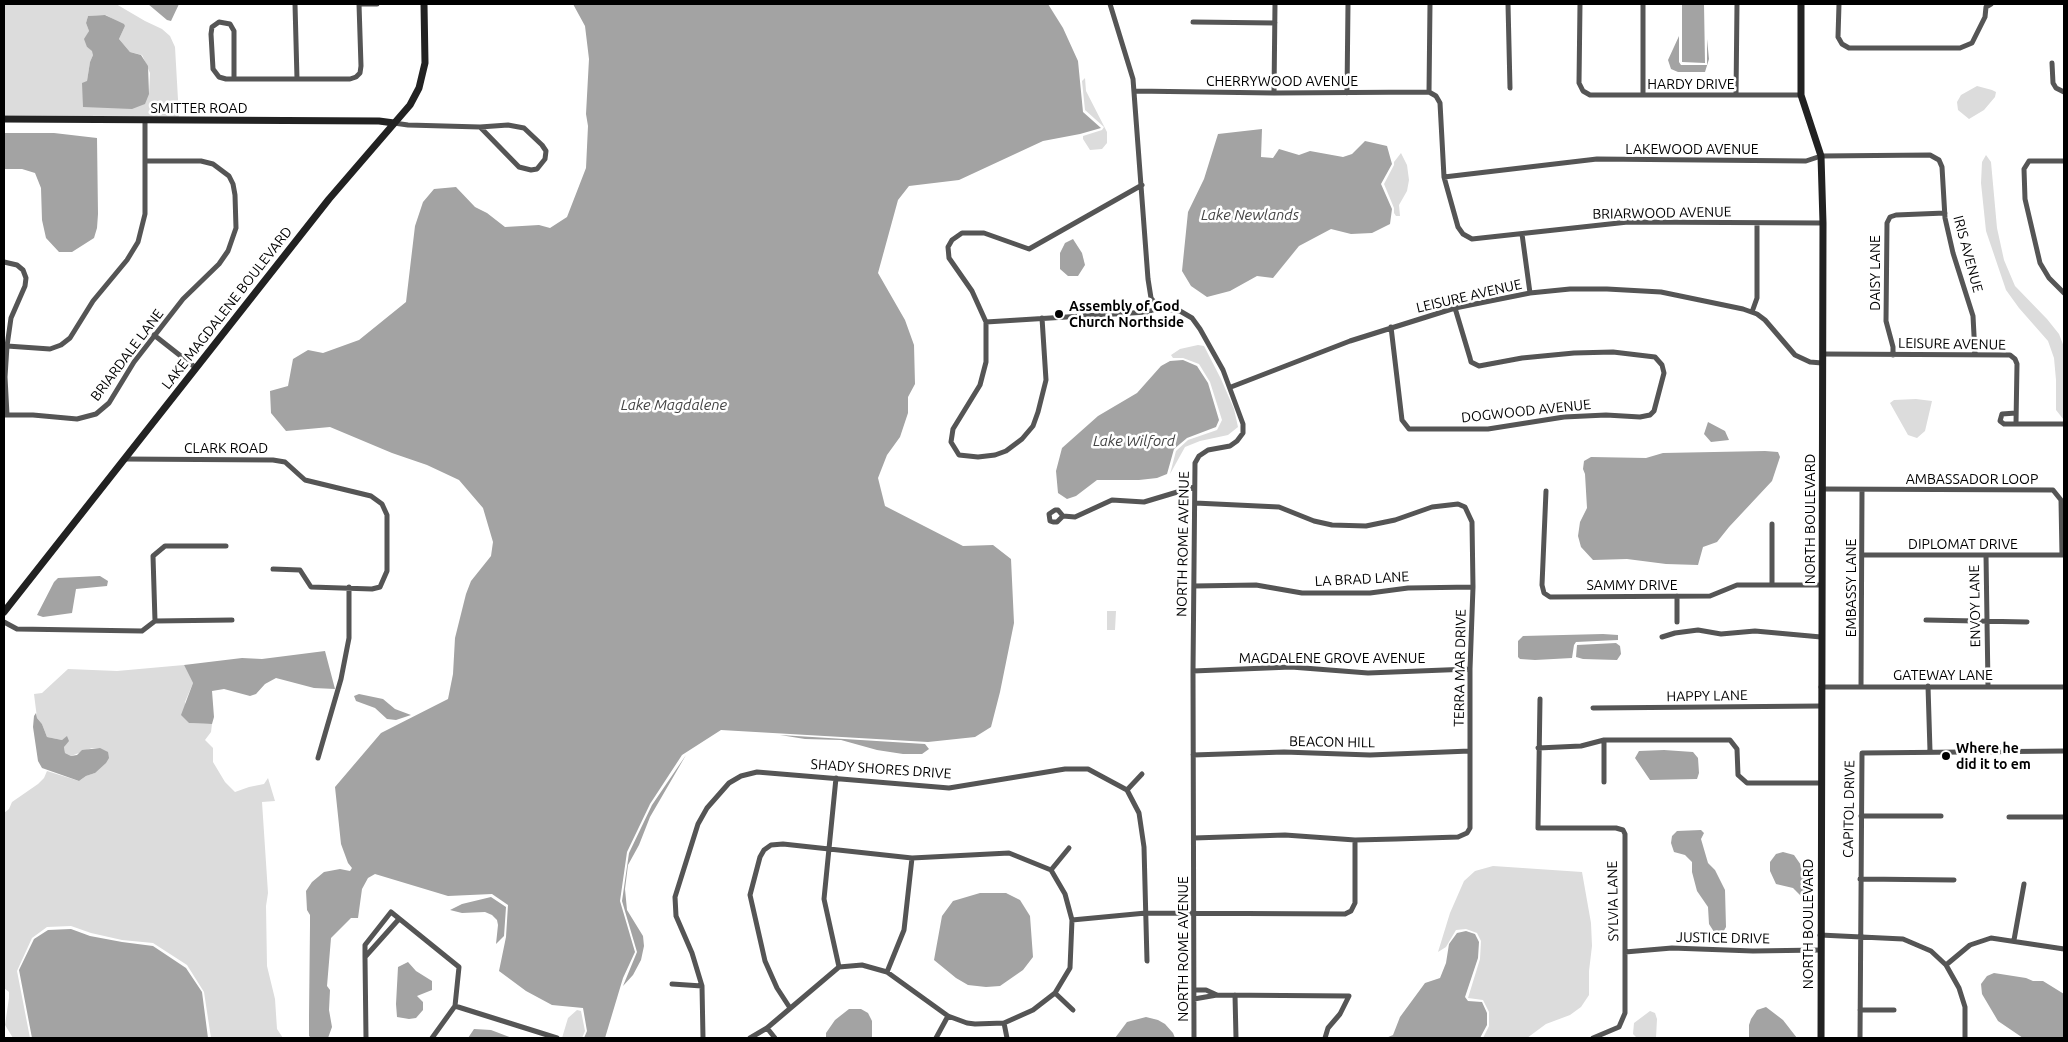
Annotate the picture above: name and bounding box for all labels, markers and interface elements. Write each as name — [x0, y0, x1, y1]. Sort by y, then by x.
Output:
street label: CHERRYWOOD AVENUE — [1206, 73, 1358, 89]
street label: HARDY DRIVE — [1647, 76, 1735, 92]
street label: SMITTER ROAD — [150, 100, 248, 116]
street label: LAKEWOOD AVENUE — [1625, 141, 1759, 157]
street label: BRIARWOOD AVENUE — [1592, 203, 1732, 223]
water label: Lake Newlands — [1201, 206, 1299, 224]
street label: IRIS AVENUE — [1950, 214, 1986, 294]
street label: LAKE MAGDALENE BOULEVARD — [158, 223, 296, 393]
street label: DAISY LANE — [1867, 235, 1883, 311]
street label: LEISURE AVENUE — [1415, 276, 1523, 316]
place label: Assembly of God Church Northside — [1069, 298, 1184, 331]
street label: BRIARDALE LANE — [87, 306, 167, 404]
marker: Assembly of God Church Northside — [1053, 308, 1065, 320]
street label: LEISURE AVENUE — [1898, 335, 2006, 353]
water label: Lake Magdalene — [621, 396, 727, 414]
street label: DOGWOOD AVENUE — [1460, 396, 1592, 426]
water label: Lake Wilford — [1093, 432, 1175, 450]
street label: CLARK ROAD — [184, 440, 268, 456]
street label: NORTH BOULEVARD — [1802, 454, 1818, 584]
street label: NORTH ROME AVENUE — [1173, 471, 1193, 617]
street label: AMBASSADOR LOOP — [1906, 471, 2038, 487]
street label: DIPLOMAT DRIVE — [1908, 536, 2018, 552]
street label: EMBASSY LANE — [1843, 539, 1859, 637]
street label: ENVOY LANE — [1966, 564, 1984, 648]
street label: LA BRAD LANE — [1314, 568, 1410, 590]
street label: SAMMY DRIVE — [1586, 577, 1678, 593]
street label: TERRA MAR DRIVE — [1451, 609, 1469, 727]
street label: MAGDALENE GROVE AVENUE — [1239, 650, 1425, 666]
street label: GATEWAY LANE — [1893, 667, 1993, 683]
street label: HAPPY LANE — [1666, 687, 1748, 705]
street label: BEACON HILL — [1289, 733, 1375, 751]
place label: Where he did it to em — [1956, 740, 2031, 772]
marker: Where he did it to em — [1940, 750, 1952, 762]
street label: SHADY SHORES DRIVE — [810, 756, 952, 782]
street label: CAPITOL DRIVE — [1840, 760, 1858, 858]
street label: NORTH BOULEVARD — [1800, 859, 1816, 989]
street label: SYLVIA LANE — [1604, 861, 1622, 941]
street label: NORTH ROME AVENUE — [1175, 876, 1191, 1022]
street label: JUSTICE DRIVE — [1676, 929, 1770, 947]

